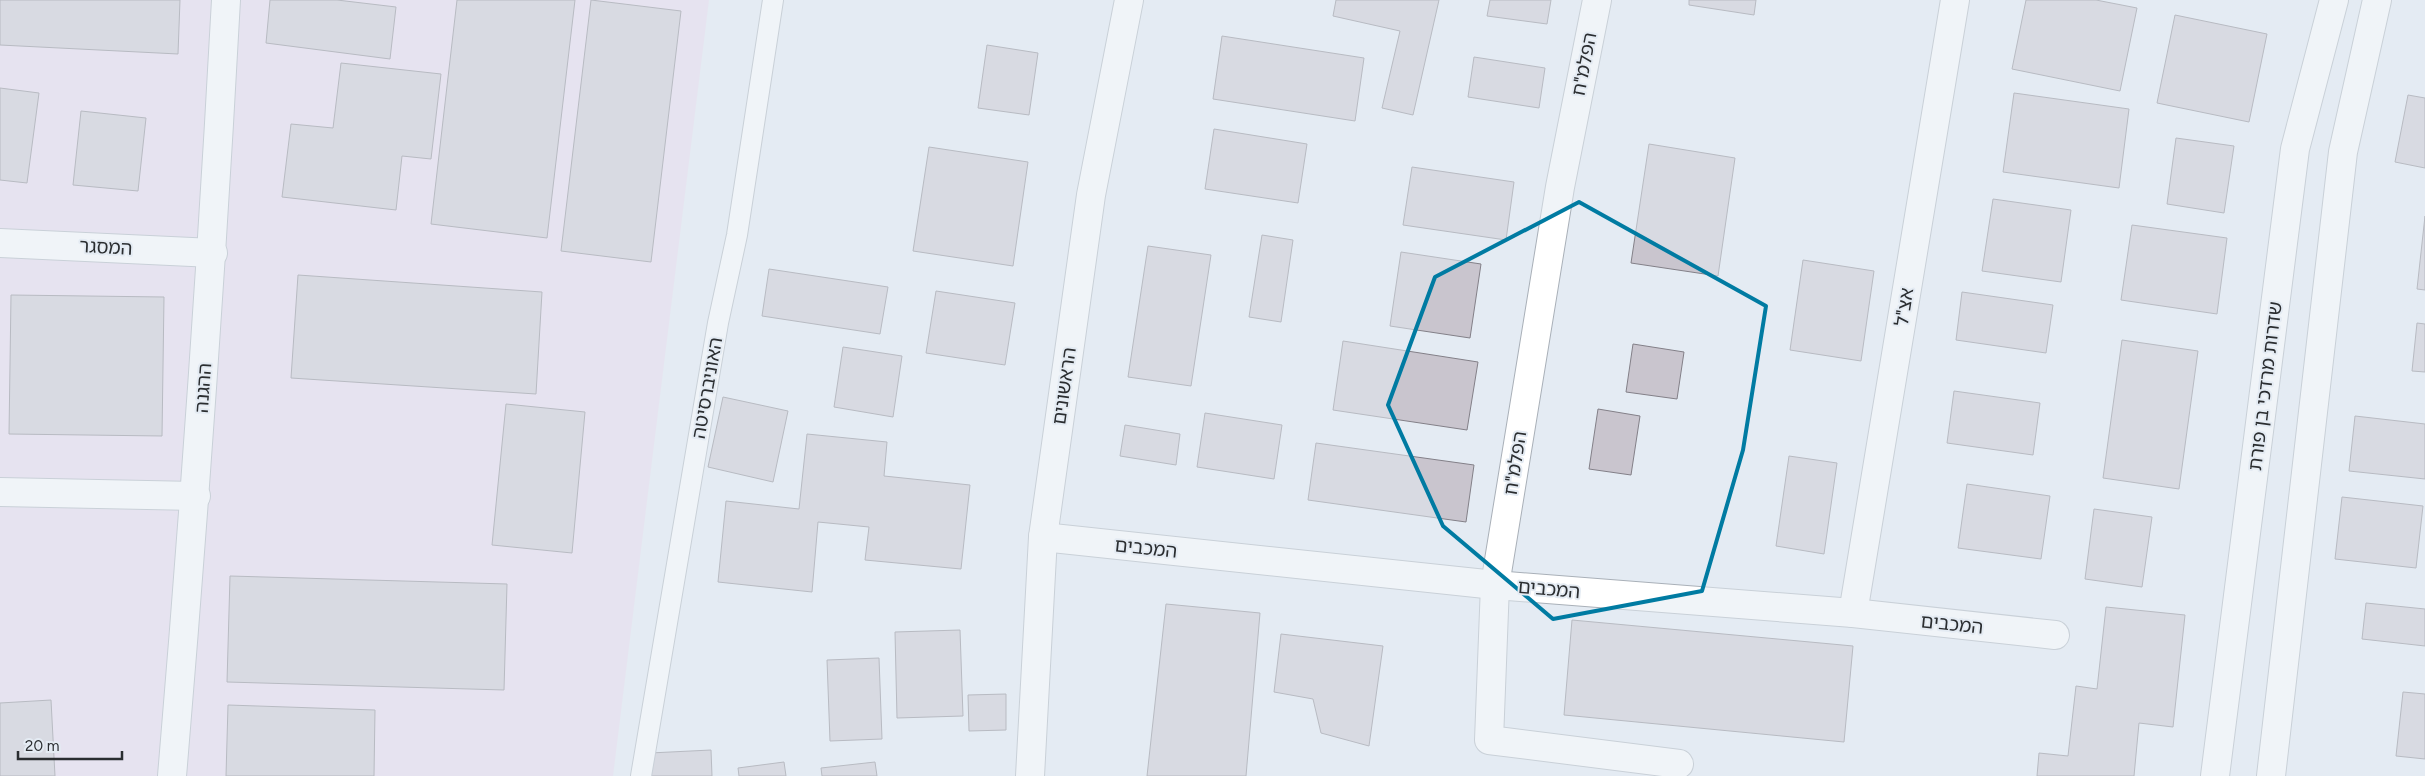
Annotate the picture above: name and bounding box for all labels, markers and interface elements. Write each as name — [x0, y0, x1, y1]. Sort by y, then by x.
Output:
street label: הפלמ"ח — [1567, 30, 1601, 98]
street label: המסגר — [79, 234, 133, 260]
street label: אצ"ל — [1890, 286, 1918, 328]
street label: שדרות מרדכי בן פורת — [2243, 300, 2287, 472]
street label: האוניברסיטה — [687, 335, 727, 441]
street label: הראשונים — [1047, 346, 1081, 426]
street label: ההגנה — [190, 362, 216, 414]
street label: הפלמ"ח — [1499, 429, 1531, 497]
street label: המכבים — [1114, 533, 1178, 563]
street label: המכבים — [1517, 575, 1581, 603]
street label: המכבים — [1920, 609, 1984, 639]
scale bar — [18, 728, 121, 760]
text: 20 m — [25, 737, 59, 755]

